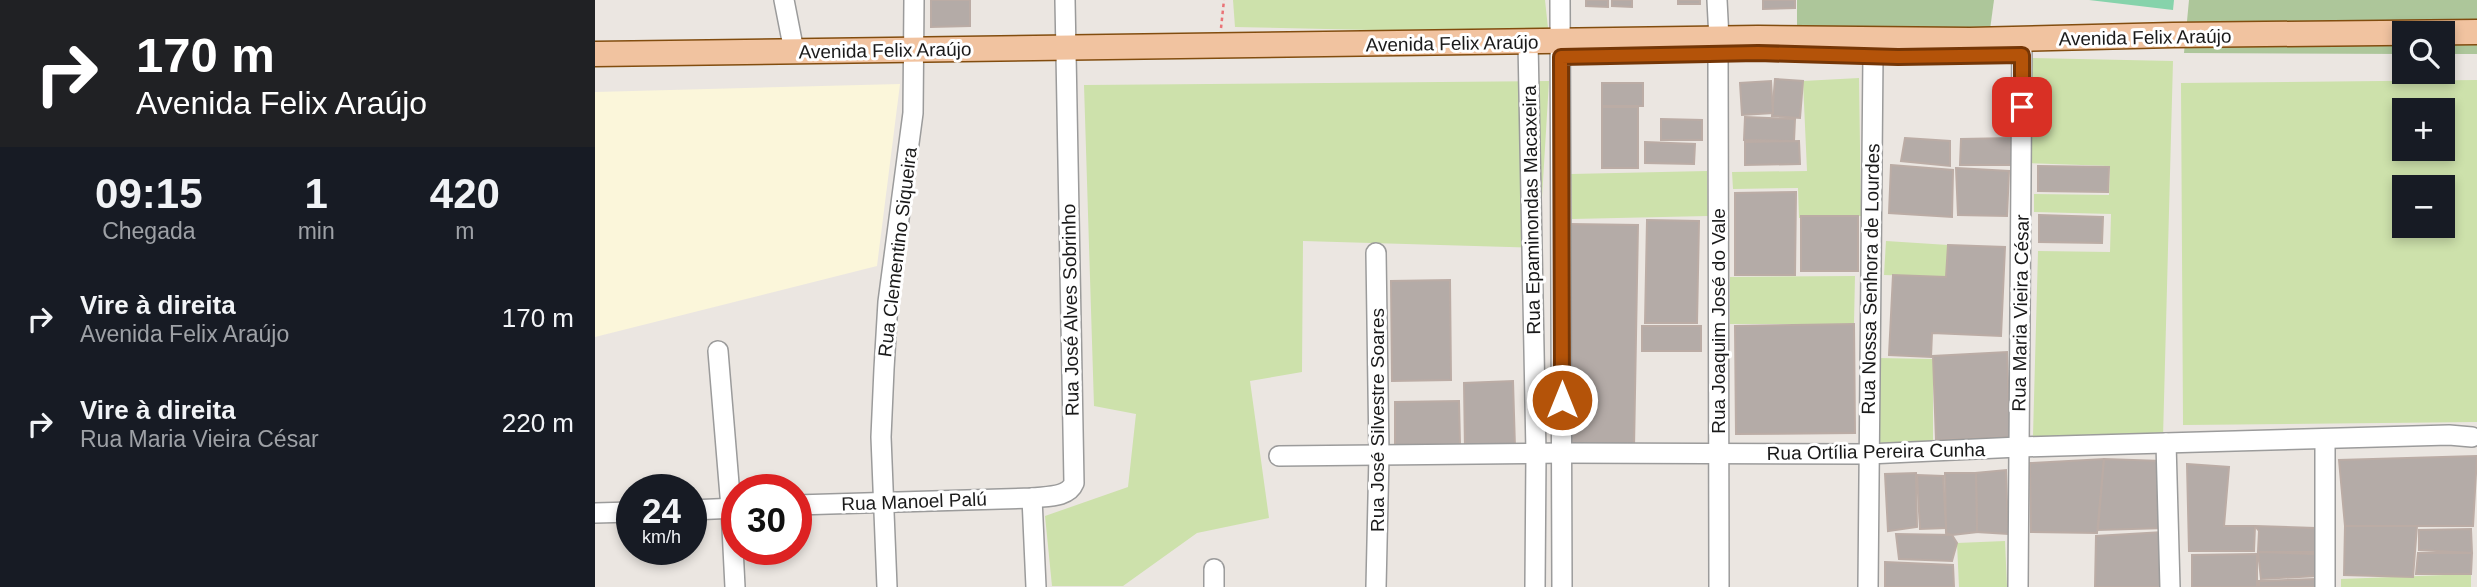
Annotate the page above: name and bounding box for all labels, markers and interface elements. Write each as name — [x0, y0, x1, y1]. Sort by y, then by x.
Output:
map controls — [2392, 21, 2455, 238]
button: search — [2392, 21, 2455, 84]
street label: Avenida Felix Araújo — [2058, 25, 2232, 50]
icon: right — [21, 28, 112, 119]
text: 170 m — [136, 28, 275, 82]
street label: Avenida Felix Araújo — [1365, 31, 1539, 56]
street label: Avenida Felix Araújo — [798, 38, 972, 63]
pin — [1992, 77, 2052, 137]
text: Avenida Felix Araújo — [136, 85, 427, 121]
street label: Rua Epaminondas Macaxeira — [1519, 85, 1544, 335]
icon: arrive — [2003, 88, 2041, 126]
button: + — [2392, 98, 2455, 161]
street label: Rua Nossa Senhora de Lourdes — [1858, 143, 1883, 415]
street label: Rua Clementino Siqueira — [874, 146, 921, 358]
text: 09:15 — [95, 170, 203, 217]
text: 1 — [304, 170, 328, 217]
text: 420 — [430, 170, 500, 217]
button: − — [2392, 175, 2455, 238]
street label: Rua José Alves Sobrinho — [1058, 204, 1083, 416]
street label: Rua Joaquim José do Vale — [1708, 208, 1729, 434]
street label: Rua Maria Vieira César — [2008, 214, 2033, 412]
text: Chegada — [102, 218, 196, 244]
text: min — [298, 218, 335, 244]
text: m — [455, 218, 474, 244]
text: Vire à direita — [80, 290, 236, 320]
icon: right — [21, 300, 59, 338]
text: 170 m — [502, 303, 574, 333]
street label: Rua José Silvestre Soares — [1367, 308, 1388, 532]
text: Avenida Felix Araújo — [80, 321, 289, 347]
position arrow — [1525, 363, 1599, 437]
text: Vire à direita — [80, 395, 236, 425]
icon: right — [21, 405, 59, 443]
text: 220 m — [502, 408, 574, 438]
text: Rua Maria Vieira César — [80, 426, 319, 452]
street label: Rua Ortília Pereira Cunha — [1767, 439, 1986, 464]
speed limit sign: 30 — [721, 474, 812, 565]
street label: Rua Manoel Palú — [841, 488, 987, 515]
text: 24 — [642, 491, 681, 530]
text: km/h — [642, 527, 681, 547]

